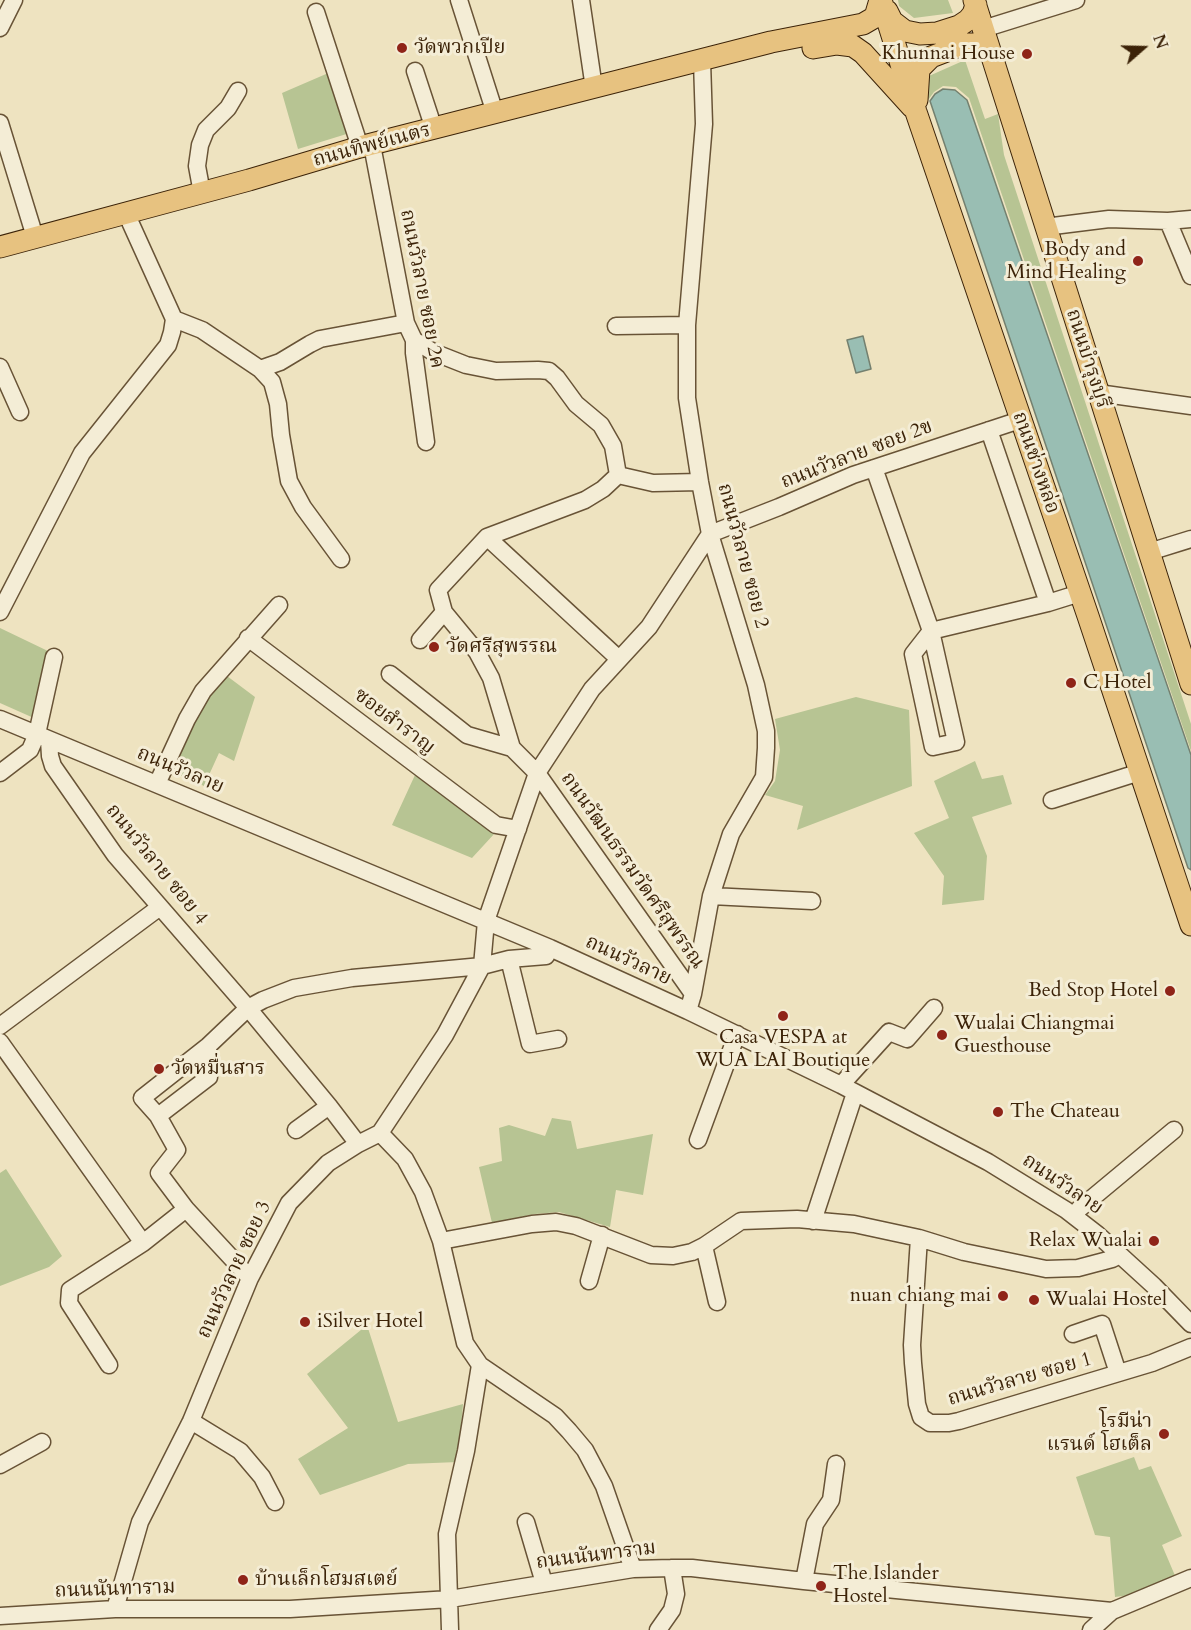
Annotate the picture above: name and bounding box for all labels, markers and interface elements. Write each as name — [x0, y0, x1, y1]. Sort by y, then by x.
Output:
north arrow — [1113, 18, 1173, 78]
text: N — [1147, 32, 1173, 52]
place label: วัดพวกเปีย — [414, 36, 506, 60]
marker: วัดพวกเปีย — [395, 41, 409, 55]
place label: Khunnai House — [882, 42, 1015, 66]
marker: Khunnai House — [1020, 47, 1034, 61]
street label: ถนนทิพย์เนตร — [311, 119, 433, 173]
street label: ถนนวัวลาย ซอย 2ค — [394, 207, 448, 371]
place label: Body and Mind Healing — [1006, 238, 1126, 285]
marker: Body and Mind Healing — [1131, 254, 1145, 268]
street label: ถนนบำรุงบุรี — [1060, 306, 1114, 412]
street label: ถนนช่างหล่อ — [1006, 409, 1064, 517]
street label: ถนนวัวลาย ซอย 2ข — [778, 415, 936, 495]
street label: ถนนวัวลาย ซอย 2 — [711, 481, 773, 631]
place label: วัดศรีสุพรรณ — [446, 635, 557, 659]
marker: วัดศรีสุพรรณ — [427, 640, 441, 654]
place label: C Hotel — [1083, 671, 1152, 695]
marker: C Hotel — [1064, 676, 1078, 690]
street label: ซอยสำราญ — [349, 684, 439, 760]
street label: ถนนวัวลาย — [133, 742, 227, 800]
street label: ถนนวัฒนธรรมวัดศรีสุพรรณ — [555, 768, 709, 974]
street label: ถนนวัวลาย ซอย 4 — [100, 800, 212, 930]
street label: ถนนวัวลาย — [581, 931, 675, 991]
place label: Bed Stop Hotel — [1028, 979, 1158, 1003]
marker: Bed Stop Hotel — [1163, 984, 1177, 998]
marker: Casa VESPA at WUA LAI Boutique — [776, 1009, 790, 1023]
place label: Wualai Chiangmai Guesthouse — [954, 1012, 1115, 1059]
place label: Casa VESPA at WUA LAI Boutique — [696, 1026, 870, 1073]
marker: Wualai Chiangmai Guesthouse — [935, 1028, 949, 1042]
place label: วัดหมื่นสาร — [171, 1057, 265, 1081]
marker: วัดหมื่นสาร — [152, 1062, 166, 1076]
place label: The Chateau — [1010, 1100, 1120, 1124]
marker: The Chateau — [991, 1105, 1005, 1119]
street label: ถนนวัวลาย — [1017, 1149, 1107, 1221]
street label: ถนนวัวลาย ซอย 3 — [193, 1197, 277, 1343]
place label: Relax Wualai — [1029, 1229, 1142, 1253]
marker: Relax Wualai — [1147, 1234, 1161, 1248]
place label: nuan chiang mai — [850, 1284, 991, 1308]
place label: Wualai Hostel — [1046, 1288, 1167, 1312]
marker: nuan chiang mai — [996, 1289, 1010, 1303]
marker: Wualai Hostel — [1027, 1293, 1041, 1307]
place label: iSilver Hotel — [317, 1310, 423, 1334]
marker: iSilver Hotel — [298, 1315, 312, 1329]
street label: ถนนวัวลาย ซอย 1 — [945, 1348, 1095, 1412]
place label: โรมีน่า แรนด์ โฮเต็ล — [1047, 1410, 1152, 1457]
marker: โรมีน่า แรนด์ โฮเต็ล — [1157, 1427, 1171, 1441]
street label: ถนนนันทาราม — [535, 1537, 657, 1575]
place label: The Islander Hostel — [833, 1562, 939, 1609]
place label: บ้านเล็กโฮมสเตย์ — [255, 1568, 398, 1592]
marker: บ้านเล็กโฮมสเตย์ — [236, 1573, 250, 1587]
street label: ถนนนันทาราม — [54, 1576, 176, 1604]
marker: The Islander Hostel — [814, 1579, 828, 1593]

